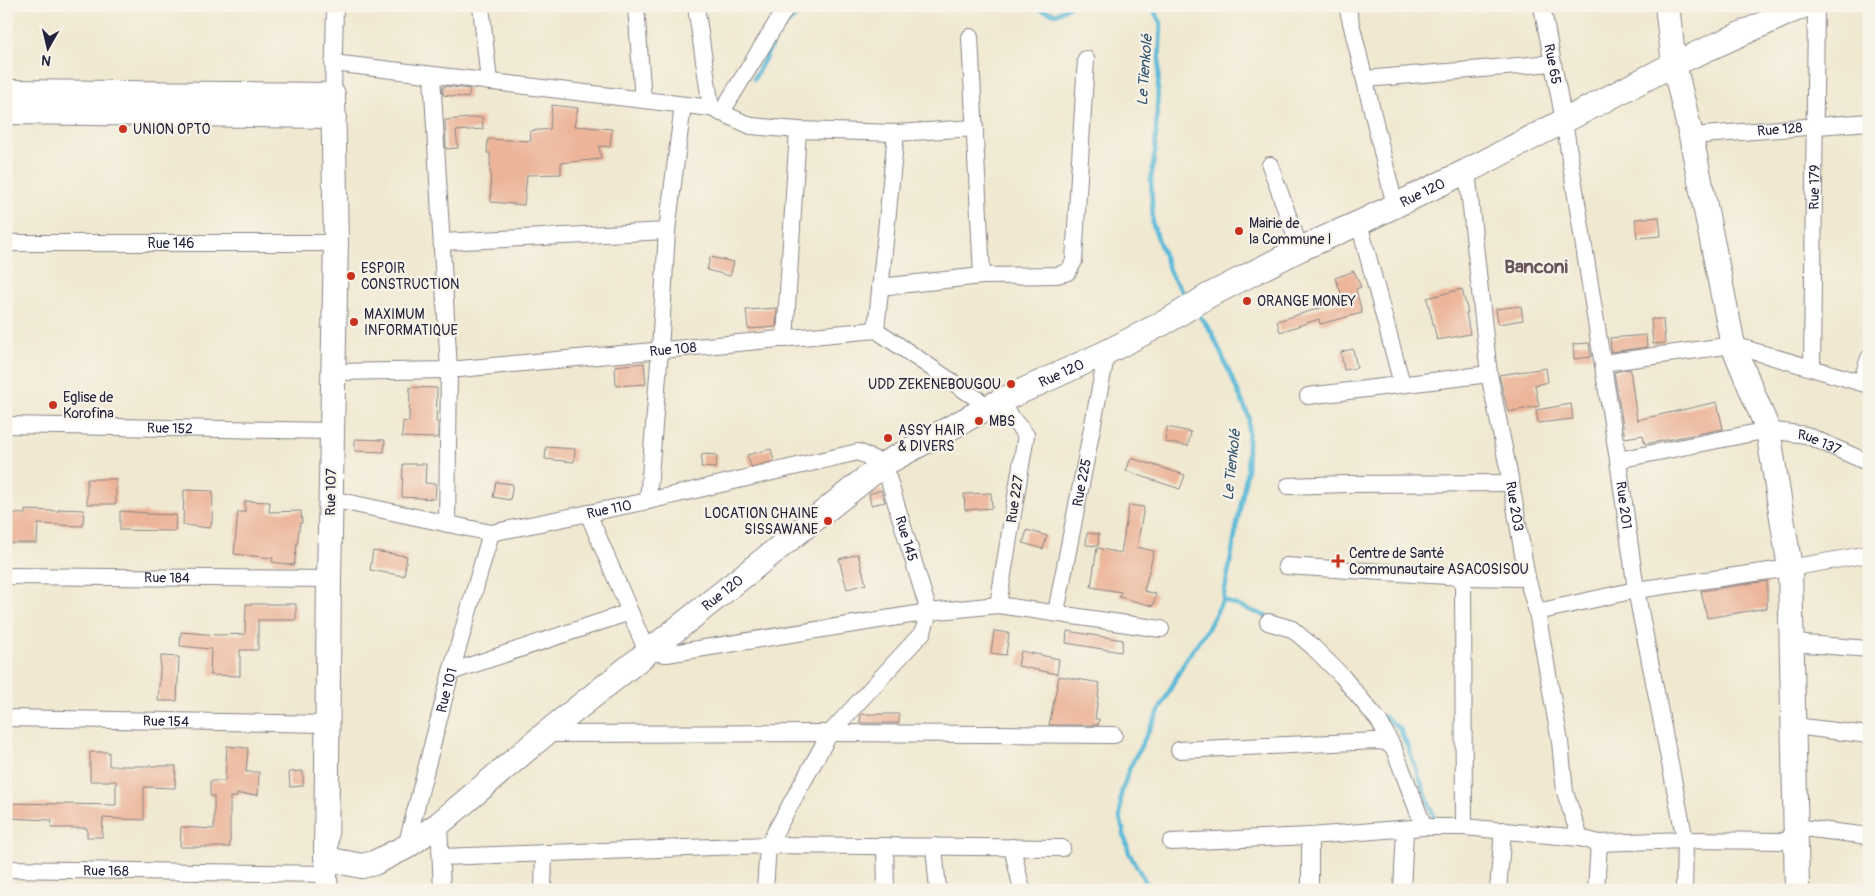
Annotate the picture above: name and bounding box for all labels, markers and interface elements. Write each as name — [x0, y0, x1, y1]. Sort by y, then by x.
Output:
north arrow — [22, 22, 72, 72]
water label: Le Tienkolé — [1133, 33, 1157, 106]
street label: Rue 65 — [1541, 42, 1565, 86]
text: N — [40, 51, 52, 69]
street label: Rue 128 — [1756, 119, 1803, 139]
place label: UNION OPTO — [133, 121, 210, 138]
marker: UNION OPTO — [117, 123, 129, 135]
street label: Rue 179 — [1805, 164, 1823, 210]
street label: Rue 120 — [1397, 174, 1448, 211]
place label: Mairie de la Commune I — [1249, 215, 1331, 248]
marker: Mairie de la Commune I — [1233, 225, 1245, 237]
street label: Rue 146 — [148, 235, 194, 252]
district label: Banconi — [1504, 255, 1568, 279]
place label: ESPOIR CONSTRUCTION — [361, 260, 459, 293]
marker: ESPOIR CONSTRUCTION — [345, 270, 357, 282]
place label: ORANGE MONEY — [1257, 293, 1356, 310]
marker: ORANGE MONEY — [1241, 295, 1253, 307]
place label: MAXIMUM INFORMATIQUE — [364, 306, 458, 339]
marker: MAXIMUM INFORMATIQUE — [348, 316, 360, 328]
street label: Rue 108 — [649, 338, 697, 360]
street label: Rue 120 — [1036, 355, 1087, 391]
place label: UDD ZEKENEBOUGOU — [868, 376, 1001, 393]
marker: UDD ZEKENEBOUGOU — [1005, 378, 1017, 390]
place label: Eglise de Korofina — [63, 389, 114, 422]
marker: Eglise de Korofina — [47, 399, 59, 411]
place label: MBS — [989, 413, 1015, 430]
marker: MBS — [973, 415, 985, 427]
street label: Rue 152 — [147, 419, 193, 437]
place label: ASSY HAIR & DIVERS — [898, 422, 965, 455]
street label: Rue 137 — [1797, 426, 1844, 458]
water label: Le Tienkolé — [1219, 427, 1245, 502]
marker: ASSY HAIR & DIVERS — [882, 432, 894, 444]
street label: Rue 225 — [1068, 457, 1094, 508]
street label: Rue 107 — [322, 467, 340, 516]
street label: Rue 227 — [1003, 473, 1027, 524]
street label: Rue 203 — [1502, 480, 1528, 533]
street label: Rue 201 — [1613, 480, 1636, 530]
street label: Rue 110 — [585, 496, 633, 522]
place label: LOCATION CHAINE SISSAWANE — [704, 505, 818, 538]
street label: Rue 145 — [892, 514, 922, 563]
marker: LOCATION CHAINE SISSAWANE — [822, 515, 834, 527]
place label: Centre de Santé Communautaire ASACOSISOU — [1349, 545, 1529, 578]
marker: Centre de Santé Communautaire ASACOSISOU — [1331, 554, 1345, 568]
street label: Rue 184 — [144, 569, 190, 586]
street label: Rue 120 — [698, 571, 746, 614]
street label: Rue 101 — [432, 666, 460, 714]
street label: Rue 154 — [143, 712, 189, 730]
street label: Rue 168 — [83, 862, 129, 879]

